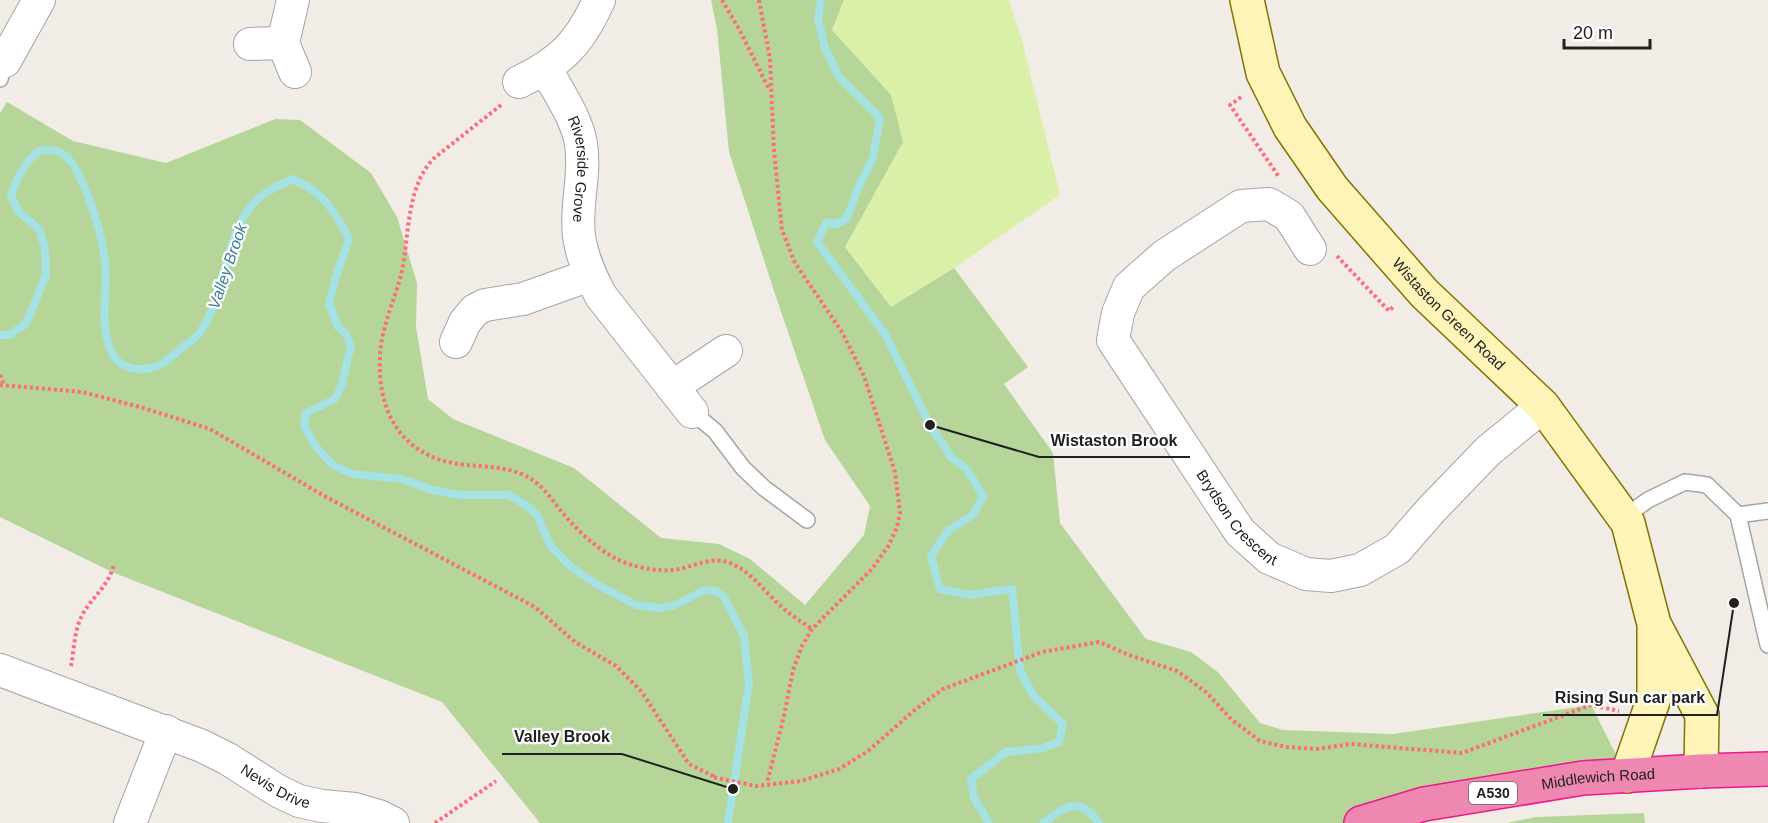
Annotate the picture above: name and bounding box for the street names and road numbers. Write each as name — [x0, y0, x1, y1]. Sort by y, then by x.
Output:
street label: Riverside Grove — [565, 113, 591, 223]
street label: Wistaston Green Road — [1389, 254, 1509, 373]
street label: Brydson Crescent — [1193, 466, 1280, 569]
street label: Nevis Drive — [238, 760, 312, 811]
street label: Middlewich Road — [1540, 765, 1656, 793]
road number: A530 — [1469, 782, 1517, 804]

